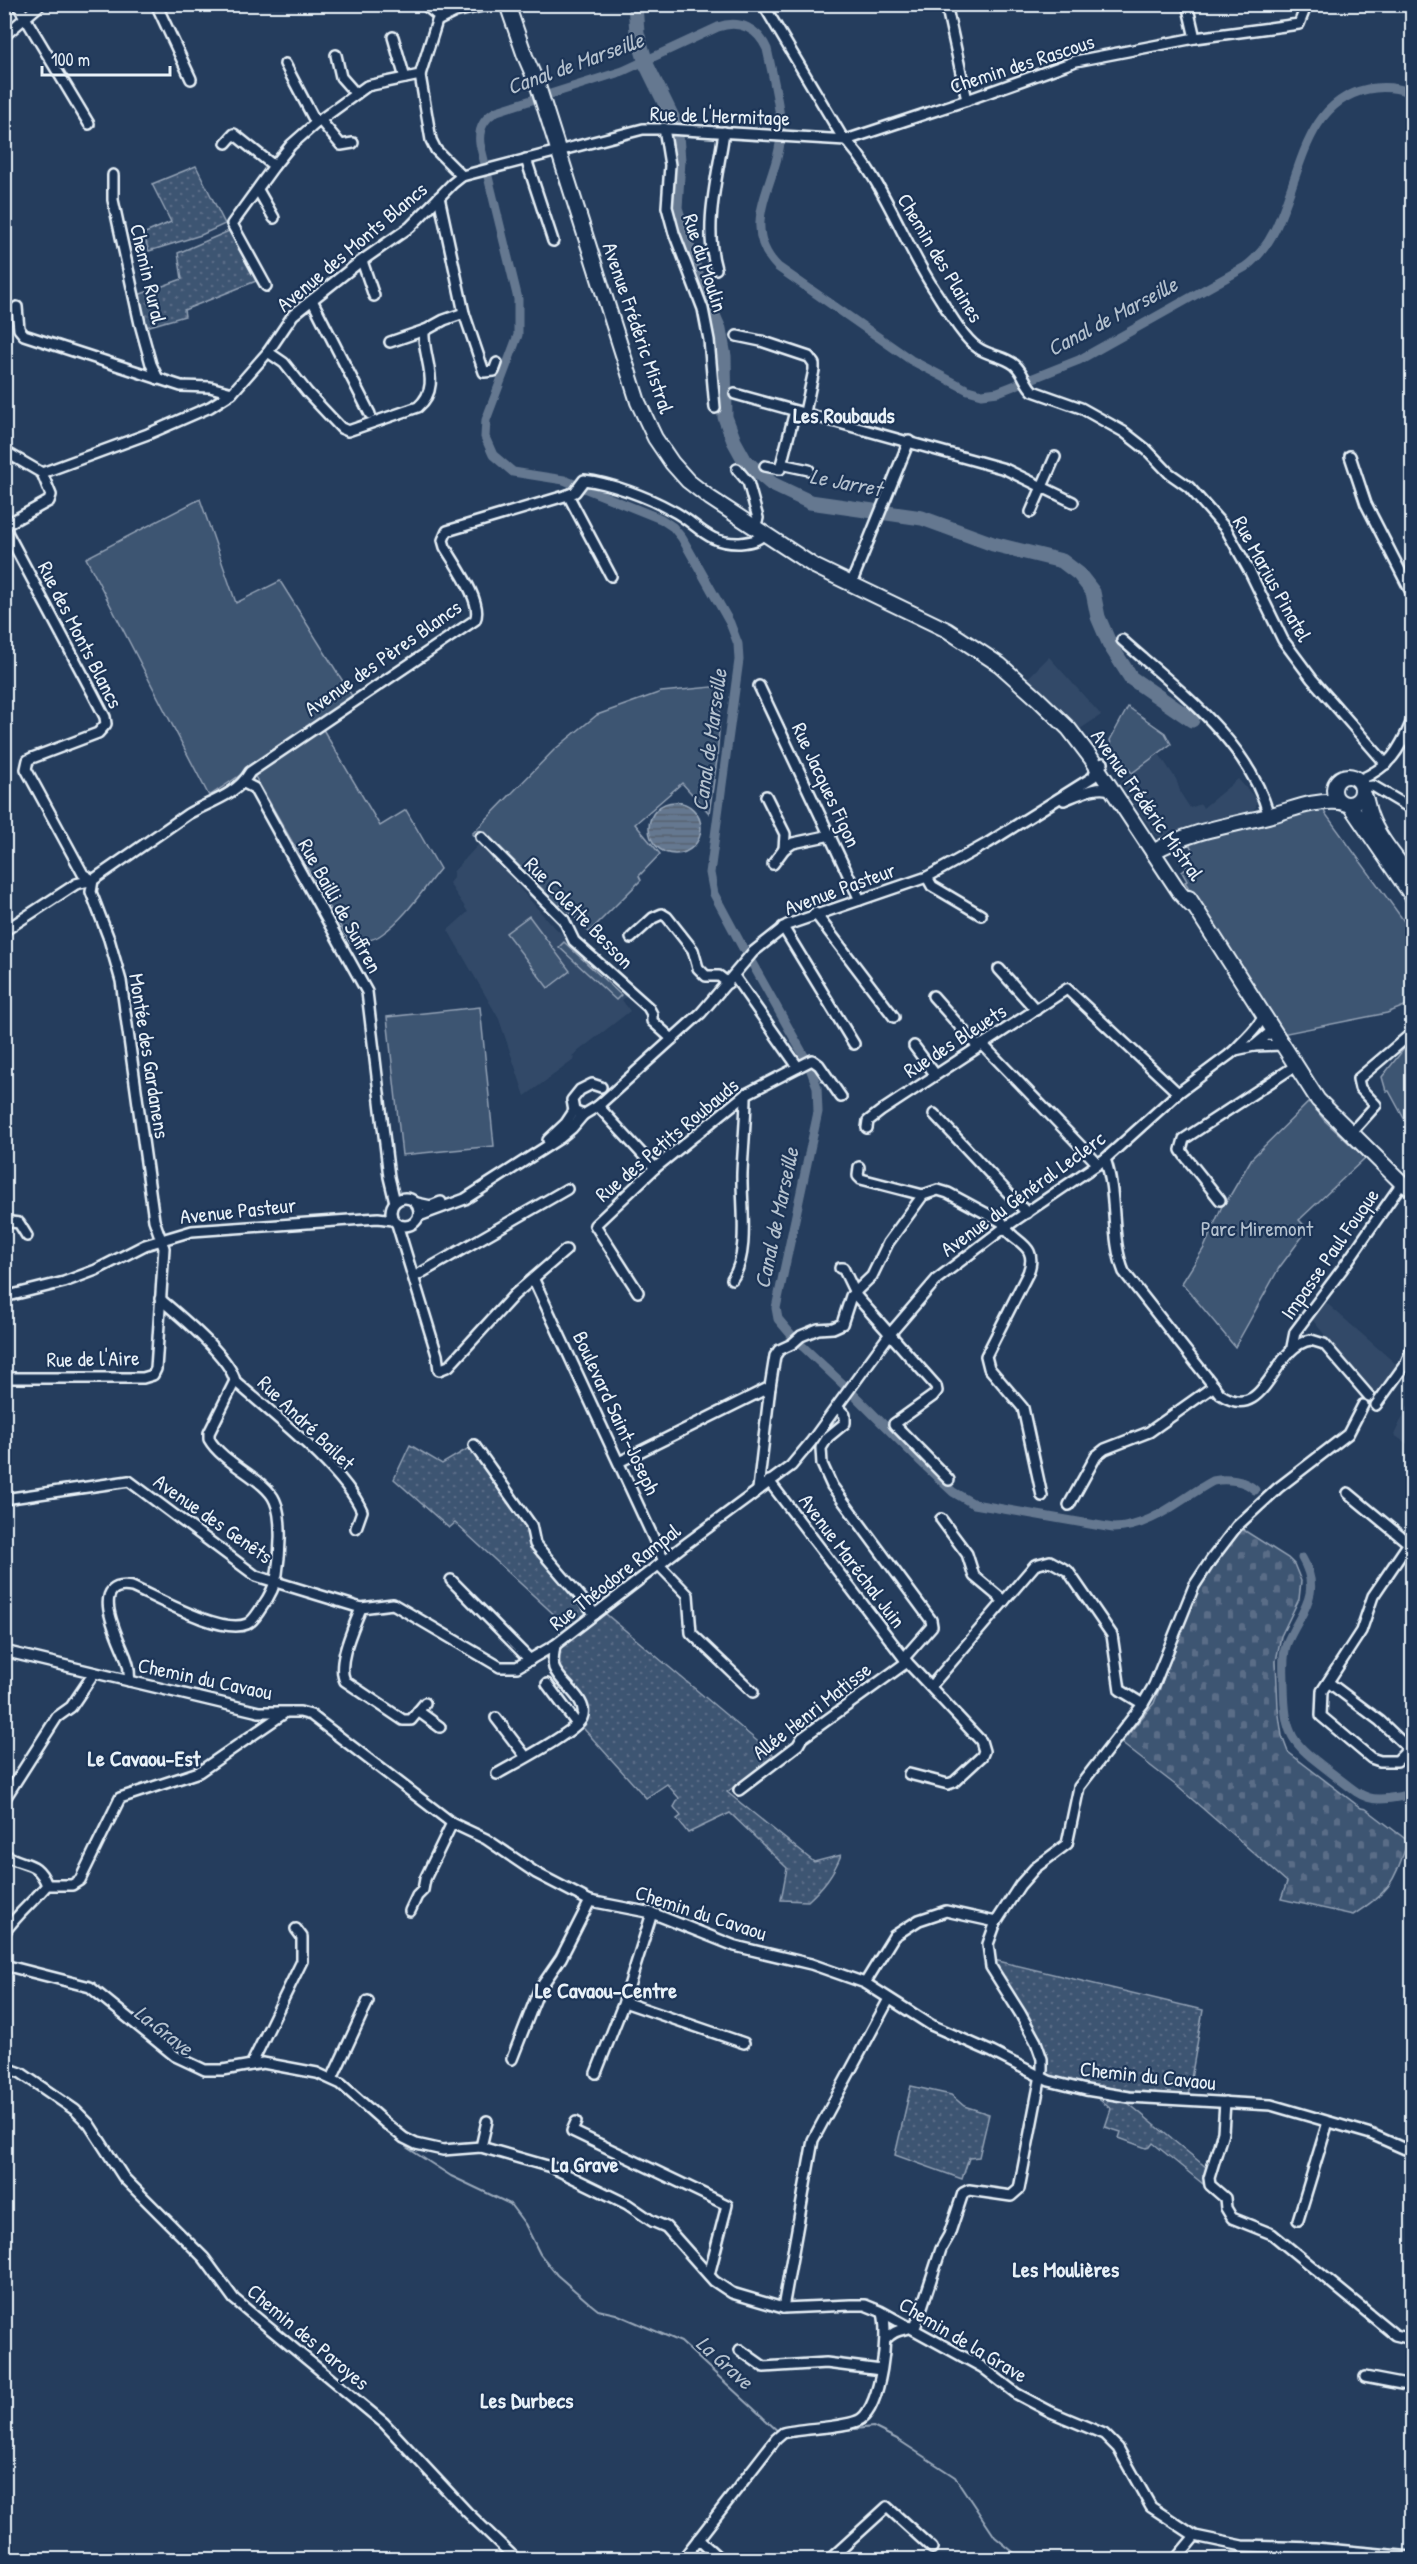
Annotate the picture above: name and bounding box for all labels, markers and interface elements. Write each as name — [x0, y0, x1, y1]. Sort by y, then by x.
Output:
water label: Canal de Marseille — [503, 24, 649, 102]
street label: Chemin des Rascous — [946, 26, 1098, 101]
scale bar — [42, 39, 170, 77]
text: 100 m — [51, 47, 90, 72]
street label: Rue de l'Hermitage — [650, 99, 790, 132]
street label: Avenue des Monts Blancs — [270, 175, 433, 318]
street label: Chemin des Plaines — [890, 188, 990, 328]
street label: Rue du Moulin — [676, 210, 735, 316]
street label: Chemin Rural — [123, 221, 174, 327]
street label: Avenue Frédéric Mistral — [596, 238, 681, 418]
water label: Canal de Marseille — [1042, 269, 1183, 363]
district label: Les Roubauds — [793, 400, 895, 430]
water label: Le Jarret — [808, 460, 888, 504]
street label: Rue Marius Pinatel — [1226, 511, 1319, 647]
street label: Rue des Monts Blancs — [31, 556, 130, 713]
street label: Avenue des Pères Blancs — [298, 592, 467, 723]
water label: Canal de Marseille — [684, 666, 734, 813]
street label: Rue Jacques Figon — [785, 718, 868, 852]
street label: Avenue Frédéric Mistral — [1084, 723, 1211, 887]
street label: Rue Bailli de Suffren — [291, 833, 389, 978]
street label: Rue Colette Besson — [518, 850, 640, 975]
street label: Avenue Pasteur — [780, 855, 900, 922]
street label: Montée des Gardanens — [122, 971, 177, 1141]
street label: Rue des Bleuets — [898, 996, 1012, 1085]
street label: Rue des Petits Roubauds — [589, 1071, 745, 1208]
street label: Avenue du Général Leclerc — [934, 1123, 1112, 1263]
water label: Canal de Marseille — [746, 1144, 806, 1291]
street label: Impasse Paul Fouque — [1273, 1182, 1386, 1325]
street label: Avenue Pasteur — [178, 1190, 297, 1231]
park label: Parc Miremont — [1201, 1214, 1314, 1243]
street label: Boulevard Saint-Joseph — [566, 1326, 667, 1499]
street label: Rue de l'Aire — [46, 1343, 140, 1374]
street label: Rue André Bailet — [251, 1369, 362, 1477]
street label: Avenue des Genêts — [148, 1467, 279, 1570]
street label: Avenue Maréchal Juin — [792, 1488, 913, 1634]
street label: Rue Théodore Rampal — [543, 1516, 687, 1637]
street label: Chemin du Cavaou — [135, 1650, 276, 1707]
street label: Allée Henri Matisse — [746, 1655, 877, 1766]
district label: Le Cavaou-Est — [88, 1743, 202, 1773]
street label: Chemin du Cavaou — [632, 1878, 771, 1948]
district label: Le Cavaou-Centre — [535, 1975, 677, 2005]
water label: La Grave — [128, 1998, 201, 2063]
street label: Chemin du Cavaou — [1079, 2054, 1218, 2097]
district label: La Grave — [551, 2149, 619, 2179]
district label: Les Moulières — [1013, 2254, 1120, 2284]
street label: Chemin des Paroyes — [241, 2277, 376, 2396]
street label: Chemin de la Grave — [894, 2290, 1033, 2389]
water label: La Grave — [690, 2328, 761, 2396]
district label: Les Durbecs — [480, 2385, 574, 2415]

